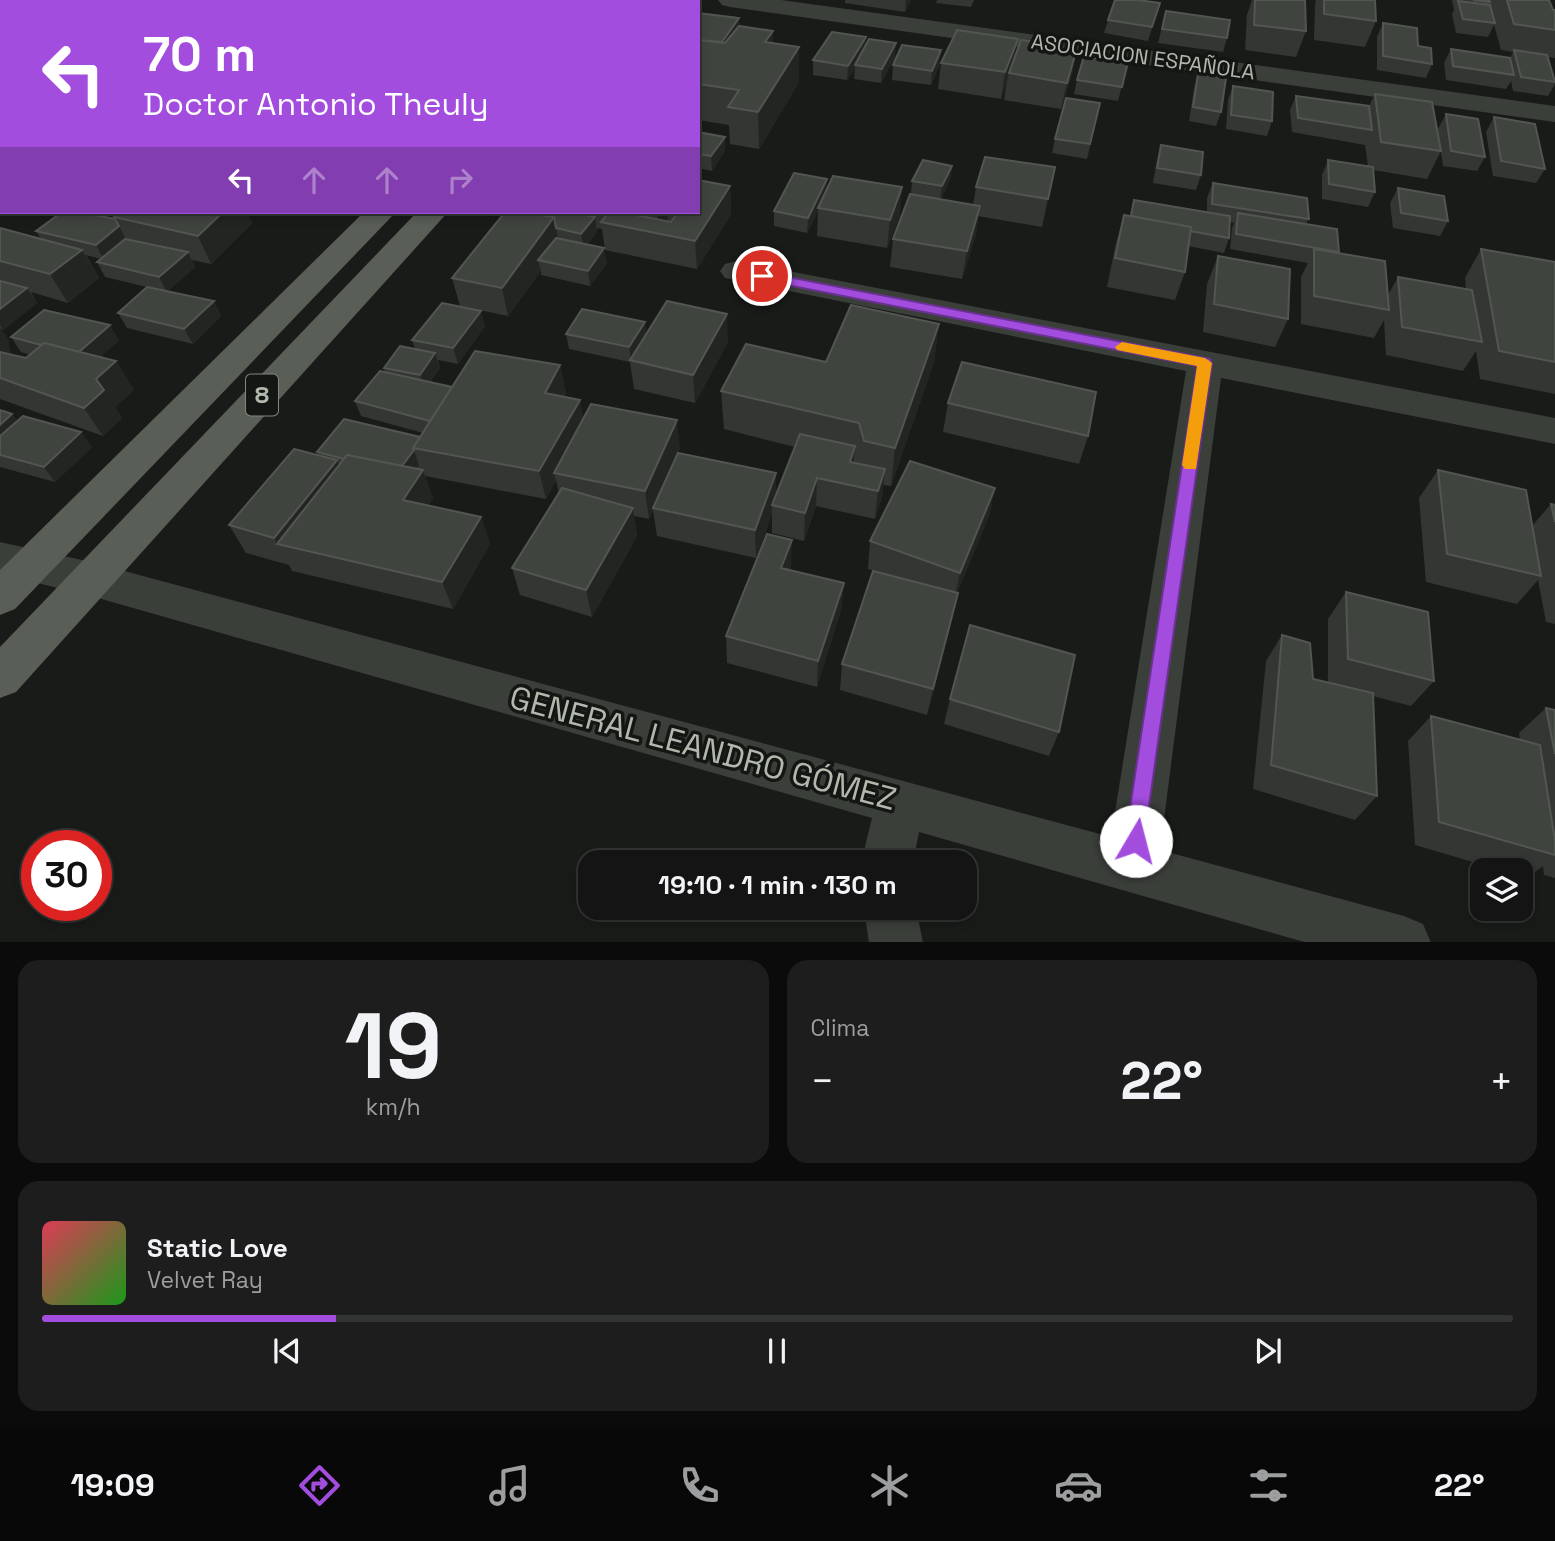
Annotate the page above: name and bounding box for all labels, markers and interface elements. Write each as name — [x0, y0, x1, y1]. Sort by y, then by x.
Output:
text: 70 m — [143, 23, 256, 85]
street label: ASOCIACION ESPAÑOLA — [1029, 27, 1257, 86]
icon: left — [28, 28, 119, 119]
text: Doctor Antonio Theuly — [143, 84, 489, 124]
icon: left — [222, 161, 260, 199]
icon: ahead — [295, 161, 333, 199]
icon: ahead — [368, 161, 406, 199]
icon: right — [441, 161, 479, 199]
pin — [732, 246, 792, 306]
icon: arrive — [743, 257, 781, 295]
road number: 8 — [246, 374, 278, 416]
street label: GENERAL LEANDRO GÓMEZ — [505, 677, 901, 819]
position arrow — [1099, 804, 1173, 878]
speed limit sign: 30 — [21, 830, 112, 921]
map controls — [1470, 858, 1533, 921]
button: layers — [1470, 858, 1533, 921]
text: 19:10 · 1 min · 130 m — [658, 868, 897, 902]
text: 19 — [345, 988, 442, 1105]
text: Clima — [811, 1013, 870, 1043]
text: 22° — [1121, 1048, 1203, 1114]
text: − — [811, 1057, 834, 1105]
text: + — [1489, 1057, 1513, 1105]
text: km/h — [366, 1092, 421, 1122]
text: Static Love — [147, 1231, 288, 1265]
text: Velvet Ray — [147, 1265, 263, 1295]
icon: previous — [268, 1332, 306, 1370]
icon: pause — [758, 1332, 796, 1370]
icon: next — [1249, 1332, 1287, 1370]
icon: directions — [295, 1461, 344, 1510]
icon: music — [485, 1461, 534, 1510]
icon: phone — [675, 1461, 724, 1510]
icon: climate — [865, 1461, 914, 1510]
icon: car — [1054, 1461, 1103, 1510]
icon: filters — [1244, 1461, 1293, 1510]
text: 19:09 — [70, 1465, 155, 1505]
text: 22° — [1434, 1465, 1485, 1505]

